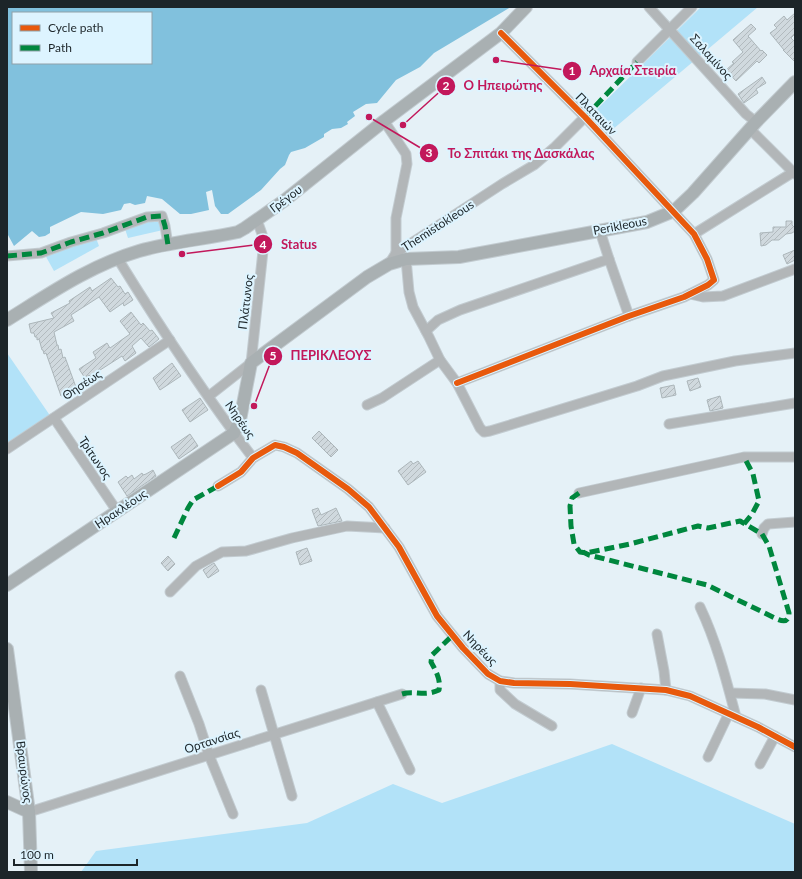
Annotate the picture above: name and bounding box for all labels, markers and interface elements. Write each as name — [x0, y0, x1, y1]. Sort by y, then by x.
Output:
legend — [12, 12, 152, 64]
text: Cycle path — [48, 20, 103, 35]
street label: Σαλαμίνος — [687, 31, 736, 83]
text: Path — [48, 40, 72, 55]
callout: Αρχαία Στειρία — [562, 58, 685, 83]
text: Αρχαία Στειρία — [589, 62, 677, 78]
text: 1 — [569, 63, 576, 78]
callout: Ο Ηπειρώτης — [436, 73, 551, 98]
text: Ο Ηπειρώτης — [463, 77, 543, 93]
text: 2 — [443, 78, 450, 93]
street label: Πλαταιών — [573, 89, 620, 138]
callout: Το Σπιτάκι της Δασκάλας — [419, 140, 603, 165]
text: 3 — [426, 145, 433, 160]
text: Το Σπιτάκι της Δασκάλας — [447, 145, 595, 161]
street label: Γρέγου — [267, 182, 305, 216]
street label: Themistokleous — [399, 197, 477, 254]
street label: Perikleous — [592, 213, 648, 238]
callout: Status — [253, 232, 325, 257]
text: Status — [281, 236, 317, 252]
text: 4 — [260, 237, 267, 252]
street label: Πλάτωνος — [235, 273, 256, 330]
callout: ΠΕΡΙΚΛΕΟΥΣ — [263, 343, 380, 368]
text: ΠΕΡΙΚΛΕΟΥΣ — [291, 347, 372, 363]
text: 5 — [270, 348, 277, 363]
street label: Θησέως — [59, 366, 104, 403]
street label: Νηρέως — [222, 398, 259, 442]
street label: Τρίτωνος — [76, 434, 115, 482]
street label: Ηρακλέους — [92, 485, 150, 532]
street label: Νηρέως — [460, 627, 501, 669]
street label: Ορτανσίας — [182, 724, 242, 757]
street label: Βραυρώνος — [13, 740, 36, 804]
scale bar — [14, 841, 137, 867]
text: 100 m — [20, 847, 54, 862]

